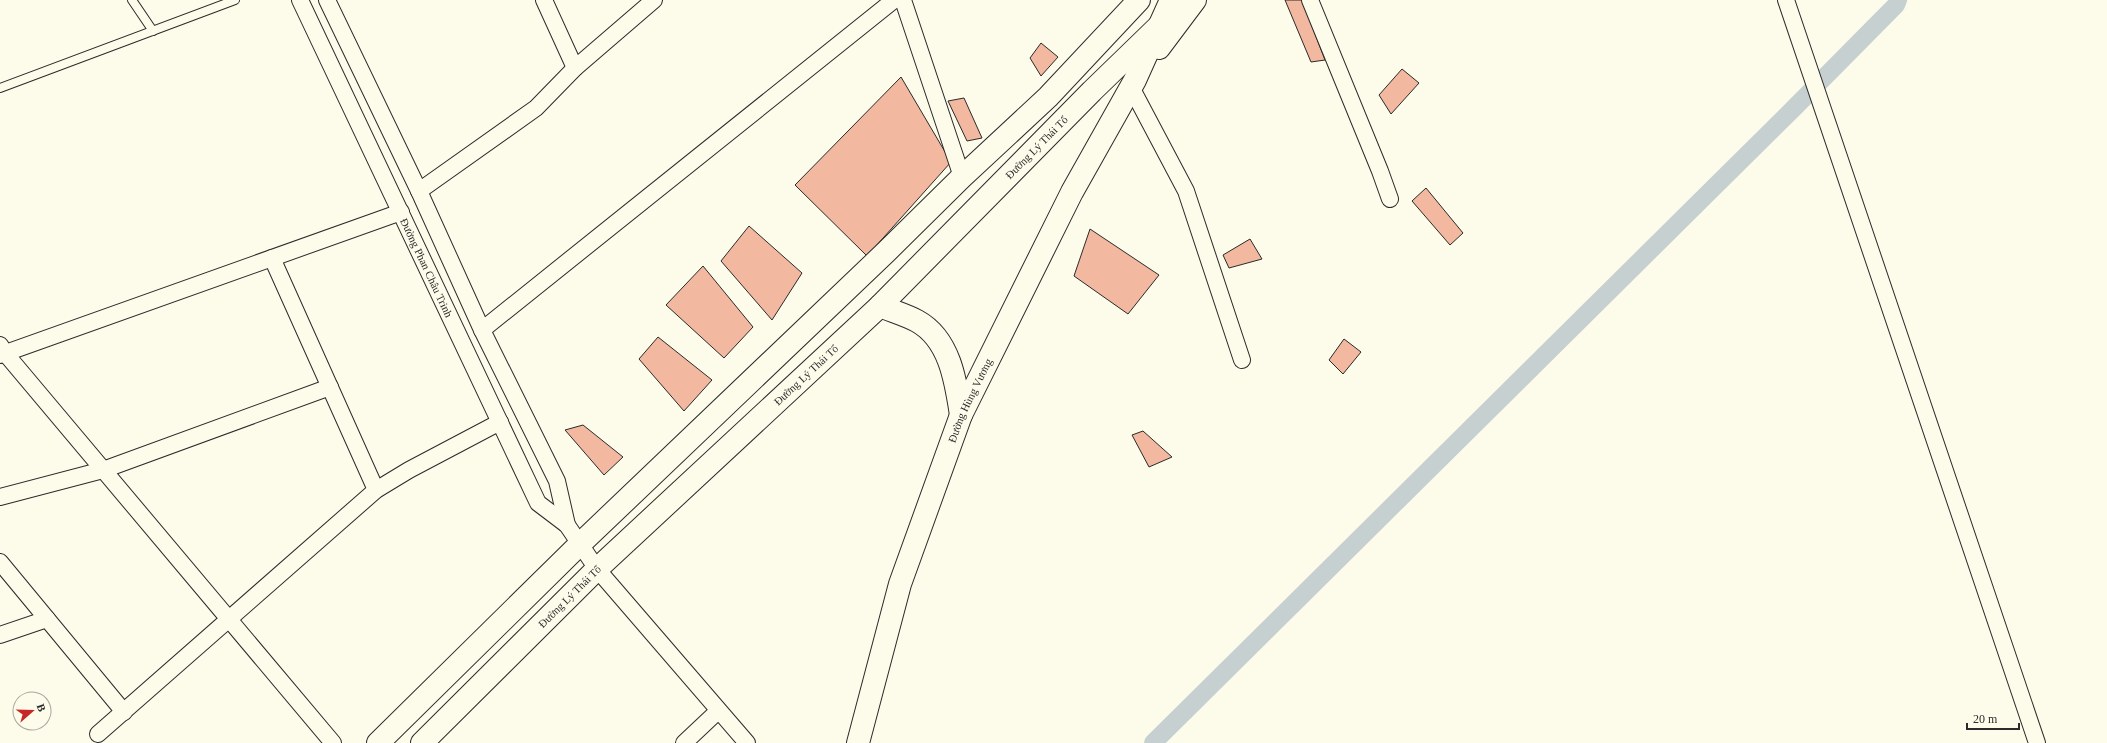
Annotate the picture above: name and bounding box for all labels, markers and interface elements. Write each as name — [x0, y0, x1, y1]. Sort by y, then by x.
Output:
street label: Đường Lý Thái Tổ — [1003, 113, 1070, 181]
street label: Đường Phan Châu Trinh — [398, 216, 455, 319]
street label: Đường Lý Thái Tổ — [771, 342, 841, 408]
street label: Đường Hùng Vương — [946, 356, 994, 444]
street label: Đường Lý Thái Tổ — [536, 562, 604, 630]
north arrow — [12, 691, 52, 731]
text: B — [35, 702, 49, 714]
scale bar — [1967, 705, 2019, 731]
text: 20 m — [1973, 712, 1998, 726]

